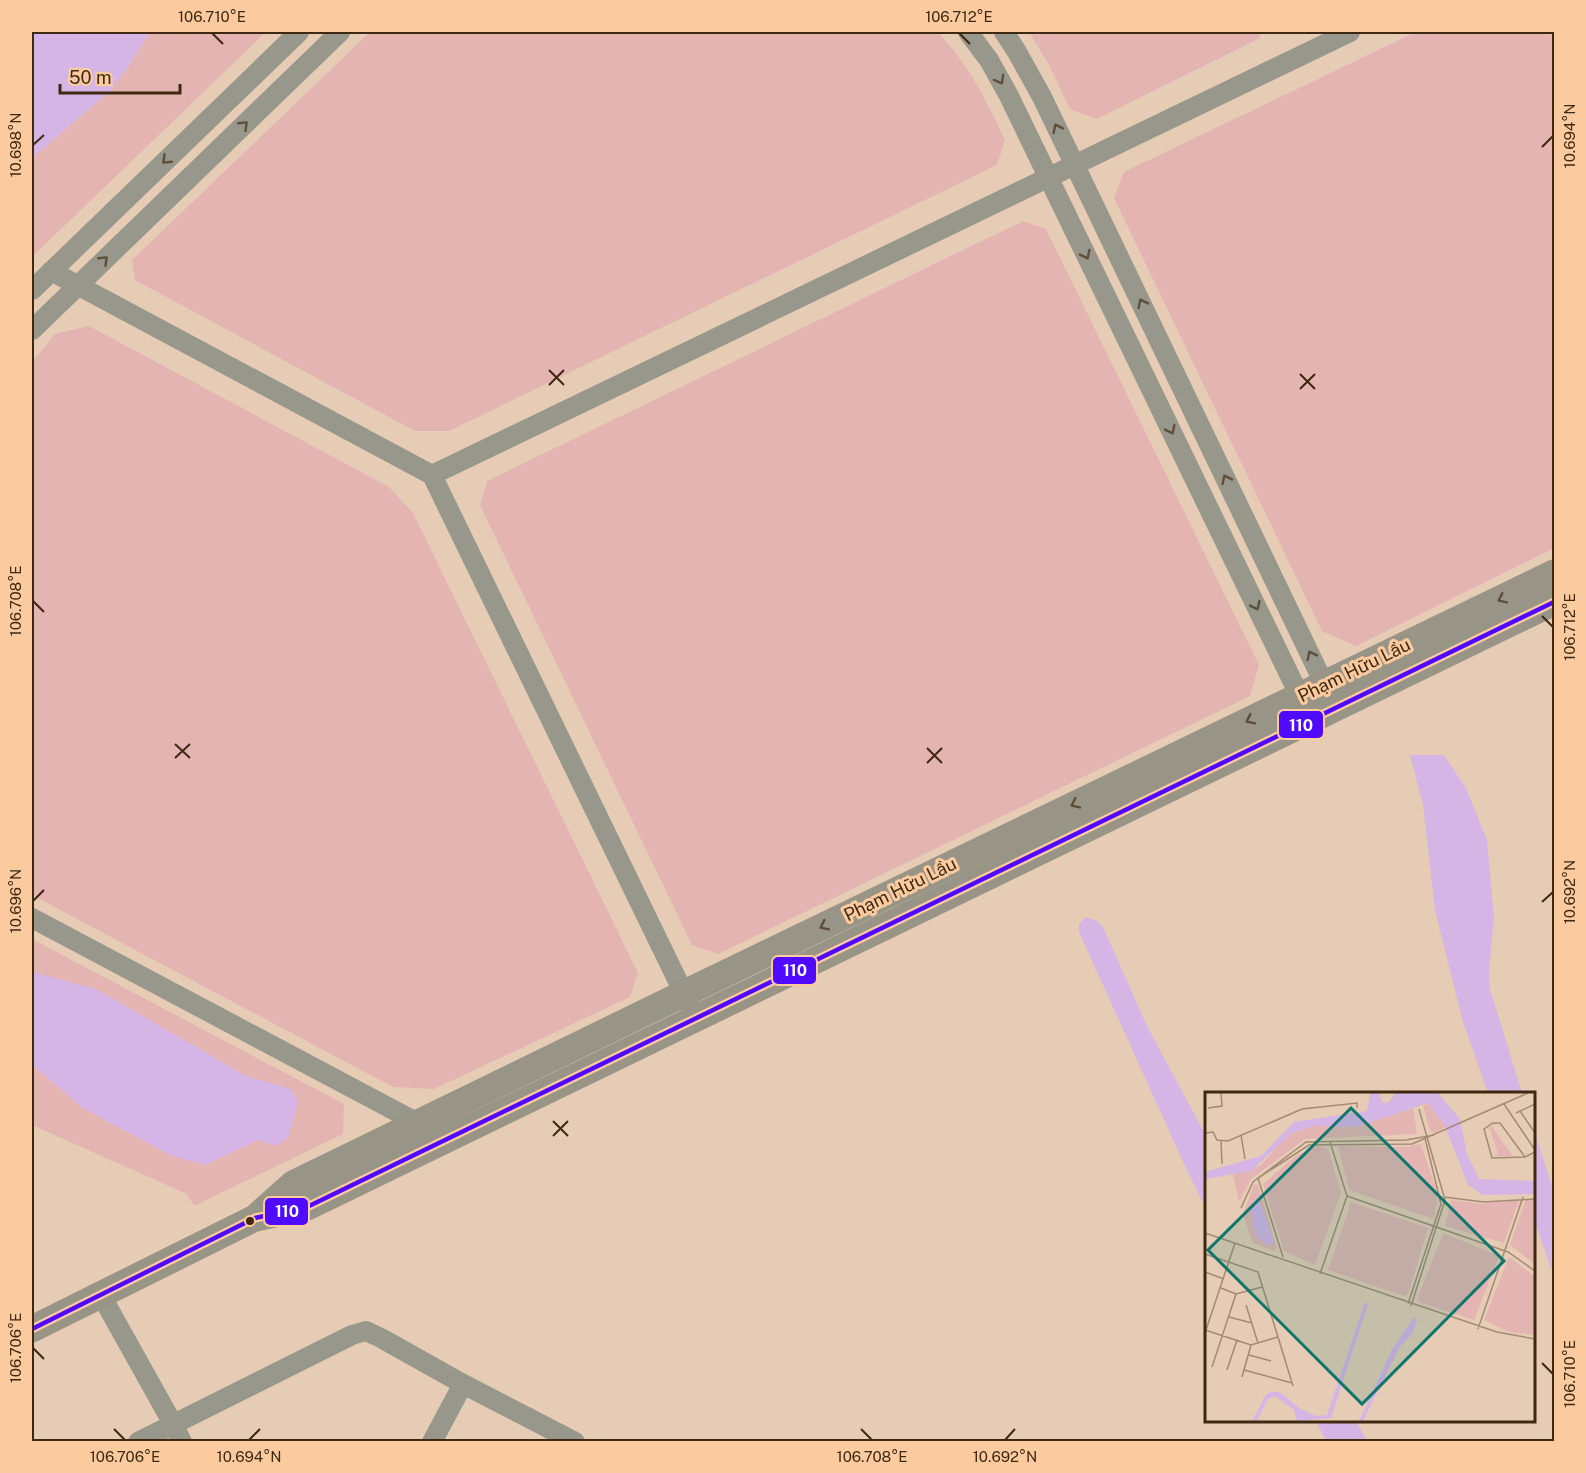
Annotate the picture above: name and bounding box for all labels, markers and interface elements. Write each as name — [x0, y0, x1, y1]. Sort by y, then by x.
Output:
text: 106.710°E — [178, 8, 246, 25]
text: 106.712°E — [925, 8, 993, 25]
scale bar — [60, 57, 180, 95]
text: 50 m — [69, 67, 112, 88]
one-way arrow — [993, 74, 1004, 84]
text: 10.694°N — [1561, 104, 1578, 168]
text: 10.698°N — [7, 112, 24, 178]
one-way arrow — [236, 121, 247, 132]
one-way arrow — [1053, 123, 1065, 134]
one-way arrow — [163, 152, 174, 163]
one-way arrow — [1079, 249, 1090, 259]
one-way arrow — [97, 256, 107, 267]
one-way arrow — [1137, 299, 1149, 310]
one-way arrow — [1164, 424, 1176, 435]
one-way arrow — [1222, 475, 1234, 486]
text: 106.708°E — [7, 566, 24, 636]
one-way arrow — [1497, 591, 1508, 603]
text: 106.712°E — [1561, 593, 1578, 661]
one-way arrow — [1249, 599, 1261, 610]
street label: Phạm Hữu Lầu — [1294, 634, 1414, 706]
one-way arrow — [1306, 650, 1318, 661]
line badge: 110 — [1278, 710, 1324, 739]
one-way arrow — [1246, 712, 1257, 724]
text: 110 — [1289, 716, 1313, 735]
one-way arrow — [1070, 797, 1081, 809]
street label: Phạm Hữu Lầu — [840, 853, 960, 925]
text: 10.692°N — [1561, 860, 1578, 924]
text: 10.696°N — [7, 869, 24, 933]
one-way arrow — [819, 919, 830, 930]
line badge: 110 — [772, 956, 817, 985]
text: 110 — [783, 961, 807, 980]
inset map — [1205, 1092, 1535, 1422]
line badge: 110 — [264, 1197, 309, 1226]
text: 110 — [275, 1202, 299, 1221]
unlabelled marker — [244, 1215, 256, 1227]
text: 106.706°E — [7, 1313, 24, 1383]
text: 106.710°E — [1561, 1340, 1578, 1408]
text: 106.706°E — [90, 1448, 160, 1465]
text: 10.694°N — [217, 1448, 281, 1465]
text: 106.708°E — [837, 1448, 907, 1465]
text: 10.692°N — [973, 1448, 1037, 1465]

